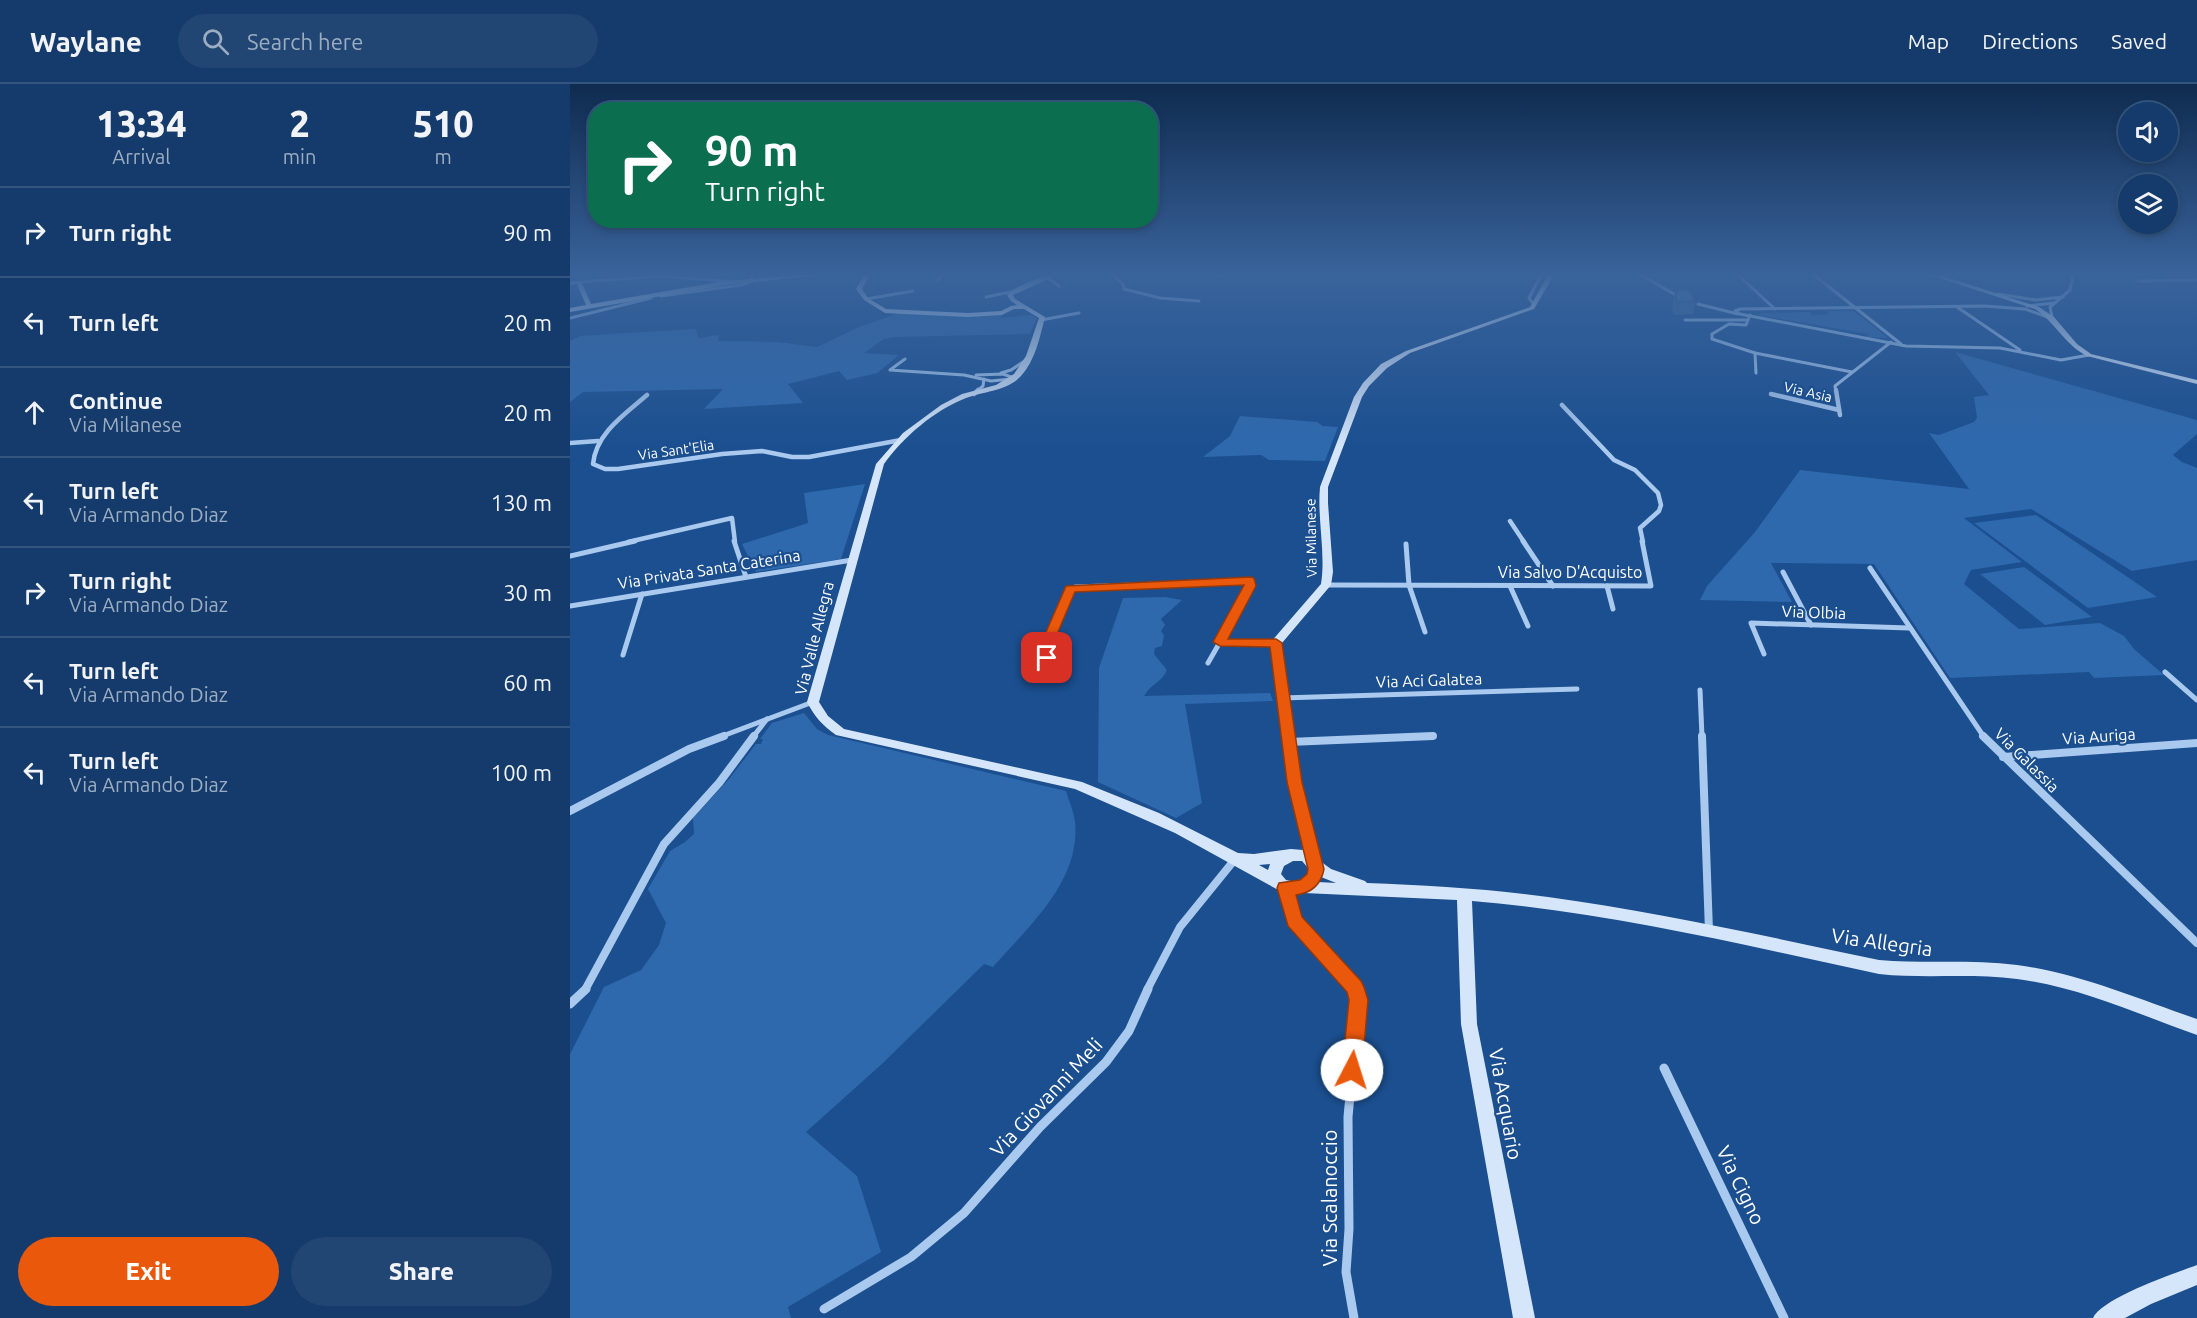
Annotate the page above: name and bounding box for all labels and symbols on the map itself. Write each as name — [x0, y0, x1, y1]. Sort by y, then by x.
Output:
street label: Via Asia — [1782, 379, 1834, 405]
street label: Via Sant'Elia — [637, 437, 715, 463]
street label: Via Milanese — [1302, 498, 1320, 578]
street label: Via Privata Santa Caterina — [617, 546, 801, 592]
street label: Via Salvo D'Acquisto — [1498, 563, 1642, 581]
street label: Via Valle Allegra — [791, 579, 837, 697]
street label: Via Olbia — [1781, 602, 1847, 622]
pin — [1021, 632, 1072, 683]
street label: Via Aci Galatea — [1376, 669, 1482, 691]
street label: Via Galassia — [1991, 724, 2063, 796]
street label: Via Auriga — [2062, 724, 2136, 748]
street label: Via Allegria — [1830, 924, 1934, 960]
street label: Via Giovanni Meli — [985, 1033, 1107, 1161]
position arrow — [1320, 1038, 1384, 1102]
street label: Via Acquario — [1485, 1046, 1527, 1162]
street label: Via Scalanoccio — [1318, 1130, 1341, 1266]
street label: Via Cigno — [1712, 1142, 1770, 1228]

